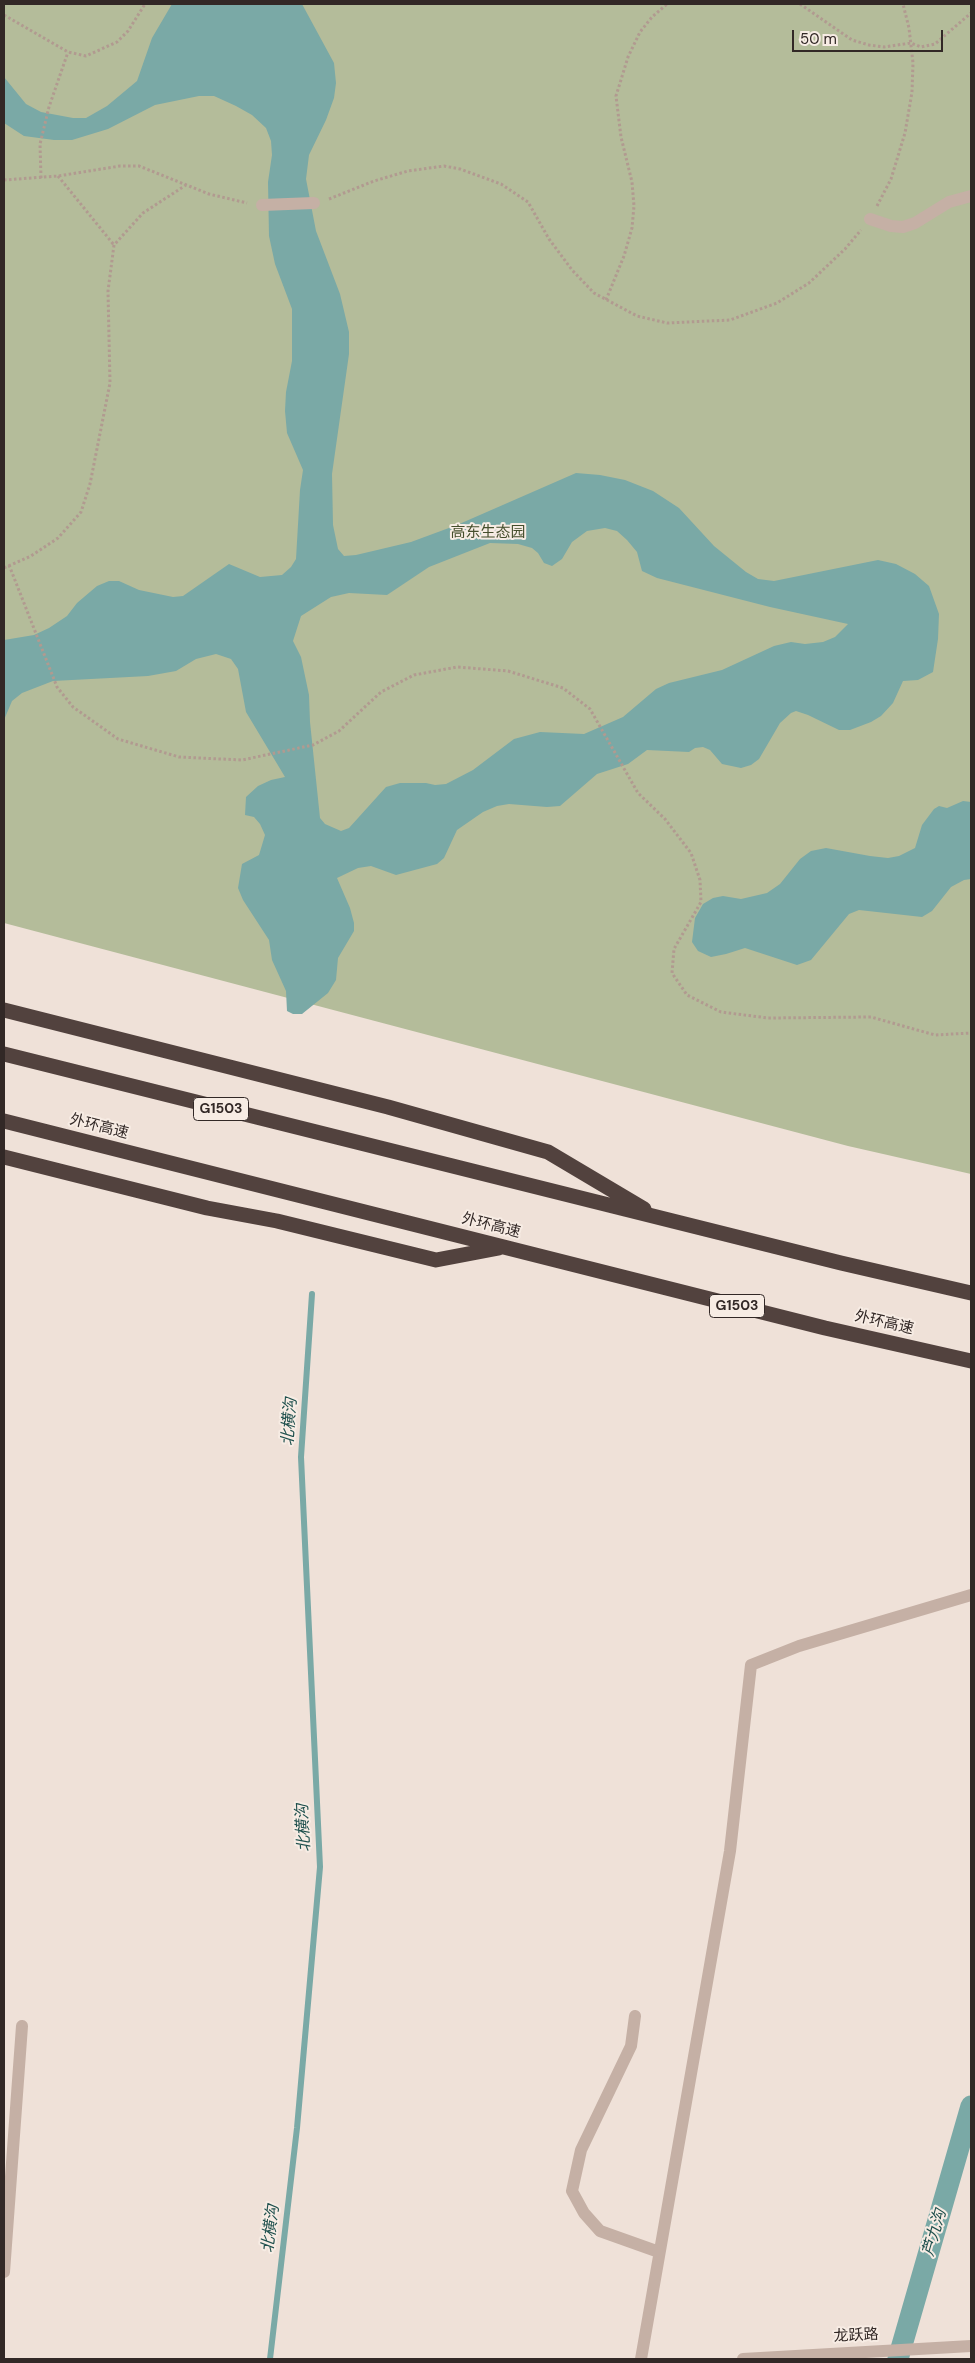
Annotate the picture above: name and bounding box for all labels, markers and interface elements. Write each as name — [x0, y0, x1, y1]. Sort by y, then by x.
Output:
scale bar — [795, 20, 946, 52]
text: 50 m — [800, 29, 837, 49]
park label: 高东生态园 — [451, 524, 525, 542]
road number: G1503 — [194, 1098, 248, 1120]
street label: 外环高速 — [68, 1111, 130, 1143]
street label: 外环高速 — [460, 1210, 522, 1242]
road number: G1503 — [710, 1294, 764, 1318]
street label: 外环高速 — [853, 1307, 915, 1339]
water label: 北横沟 — [279, 1397, 301, 1447]
water label: 北横沟 — [293, 1804, 315, 1852]
water label: 北横沟 — [259, 2204, 283, 2254]
water label: 芦九沟 — [919, 2207, 951, 2259]
street label: 龙跃路 — [833, 2326, 879, 2346]

